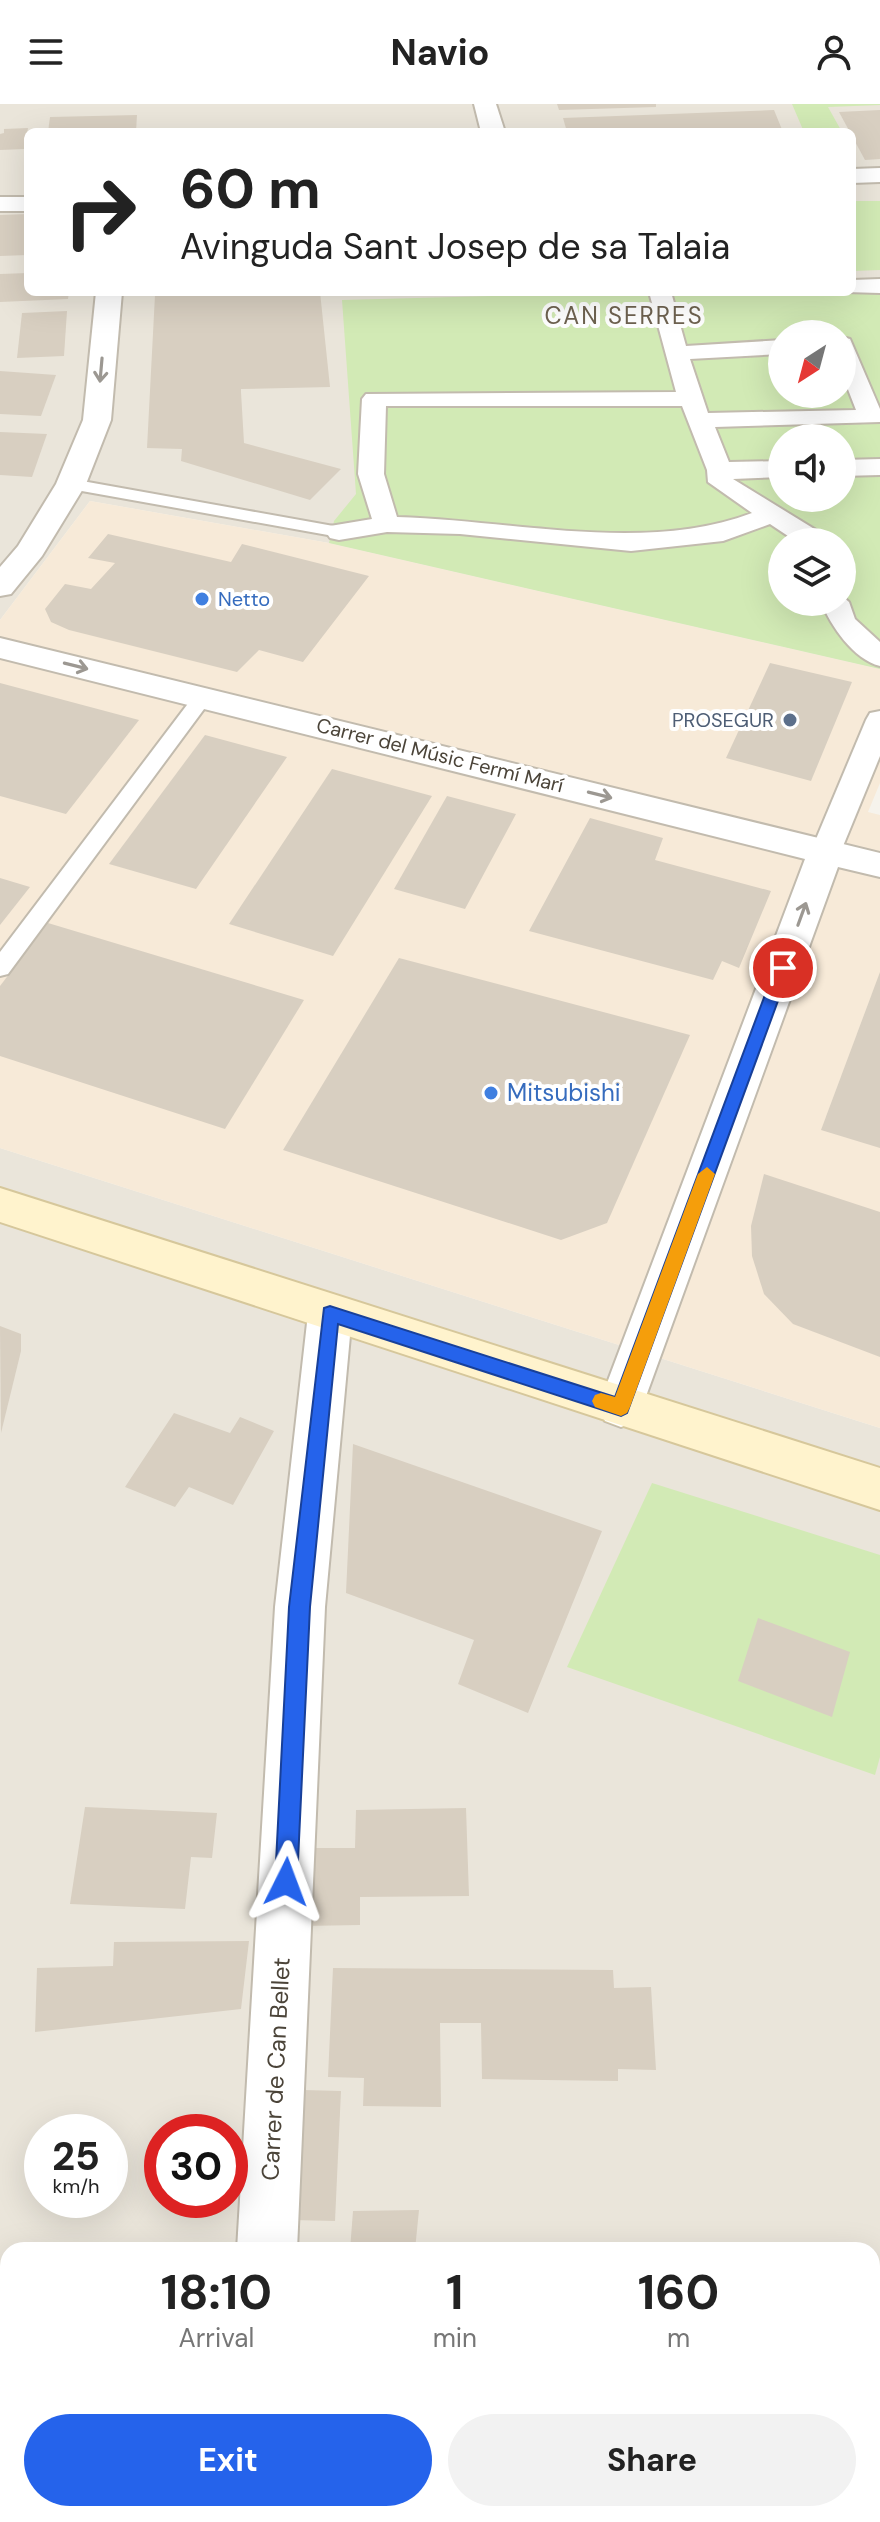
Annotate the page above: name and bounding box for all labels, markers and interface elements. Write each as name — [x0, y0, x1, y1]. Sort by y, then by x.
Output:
text: Navio — [391, 29, 489, 76]
icon: menu — [24, 30, 68, 74]
icon: person — [812, 30, 856, 74]
text: 60 m — [180, 152, 321, 225]
icon: right — [48, 160, 152, 264]
text: Avinguda Sant Josep de sa Talaia — [180, 223, 730, 270]
district label: CAN SERRES — [544, 300, 704, 331]
north arrow — [768, 320, 856, 408]
map controls — [768, 320, 856, 616]
one-way arrow — [94, 356, 109, 383]
button: sound — [768, 424, 856, 512]
button: layers — [768, 528, 856, 616]
place label: Netto — [218, 586, 270, 612]
marker: Netto — [193, 590, 211, 608]
one-way arrow — [62, 659, 88, 674]
place label: PROSEGUR — [672, 707, 774, 733]
marker: PROSEGUR — [781, 711, 799, 729]
street label: Carrer del Músic Fermí Marí — [314, 712, 567, 798]
one-way arrow — [587, 788, 613, 803]
one-way arrow — [796, 902, 811, 927]
pin — [749, 934, 817, 1002]
icon: arrive — [761, 946, 805, 990]
place label: Mitsubishi — [507, 1077, 621, 1108]
marker: Mitsubishi — [482, 1084, 500, 1102]
position arrow — [244, 1840, 328, 1924]
street label: Carrer de Can Bellet — [254, 1957, 297, 2181]
speed limit sign: 30 — [144, 2114, 248, 2218]
text: 25 — [52, 2130, 100, 2182]
text: km/h — [52, 2173, 100, 2199]
text: 18:10 — [161, 2261, 272, 2324]
text: 1 — [446, 2261, 464, 2324]
text: 160 — [638, 2261, 719, 2324]
text: Arrival — [178, 2321, 254, 2355]
text: min — [433, 2321, 477, 2355]
text: m — [667, 2321, 690, 2355]
button: Exit — [24, 2414, 432, 2506]
button: Share — [448, 2414, 856, 2506]

